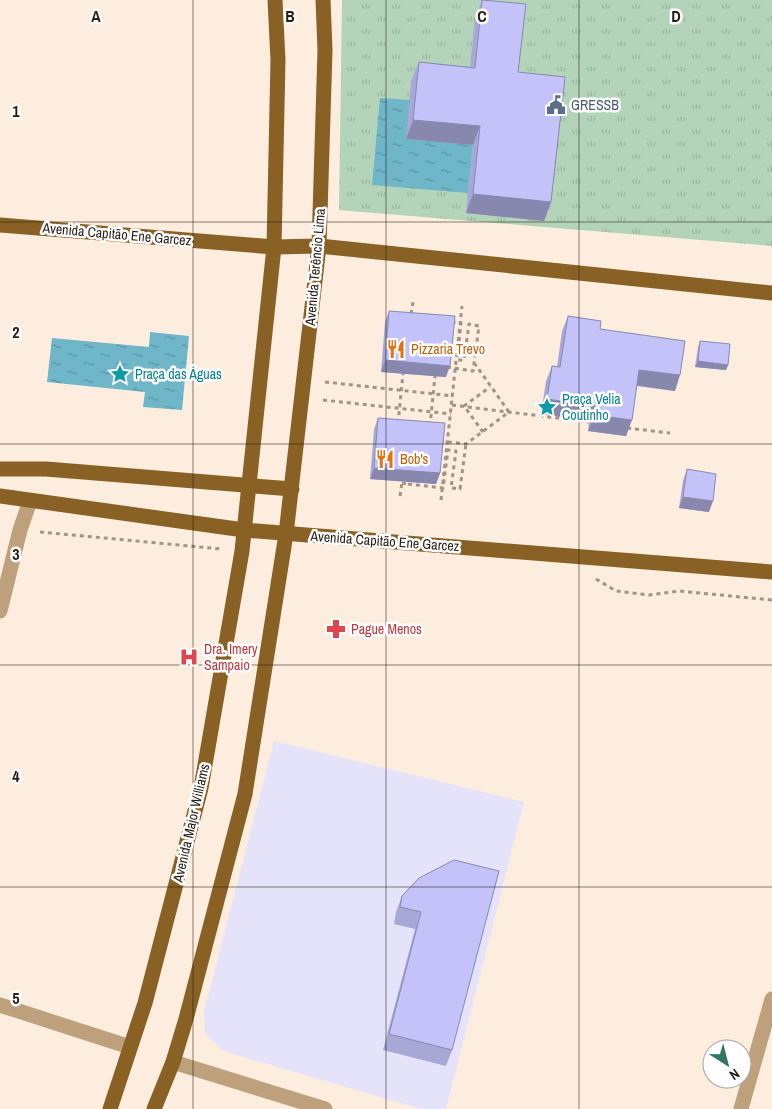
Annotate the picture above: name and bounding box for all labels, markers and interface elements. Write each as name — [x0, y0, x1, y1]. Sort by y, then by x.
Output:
text: A — [91, 5, 101, 27]
text: B — [285, 5, 295, 27]
text: C — [477, 5, 487, 27]
text: D — [671, 5, 681, 27]
public building icon: GRESSB — [545, 94, 567, 116]
place label: GRESSB — [571, 96, 619, 114]
text: 1 — [12, 100, 20, 122]
street label: Avenida Terêncio Lima — [301, 207, 329, 327]
street label: Avenida Capitão Ene Garcez — [41, 218, 192, 249]
text: 2 — [12, 321, 20, 343]
restaurant icon: Pizzaria Trevo — [385, 338, 407, 360]
place label: Pizzaria Trevo — [411, 340, 485, 358]
place icon: Praça das Águas — [109, 363, 131, 385]
place label: Praça das Águas — [135, 365, 222, 383]
place label: Praça Velia Coutinho — [562, 390, 621, 424]
place icon: Praça Velia Coutinho — [536, 396, 558, 418]
restaurant icon: Bob's — [374, 448, 396, 470]
place label: Bob's — [400, 450, 429, 468]
street label: Avenida Capitão Ene Garcez — [309, 527, 460, 555]
text: 3 — [12, 543, 20, 565]
pharmacy icon: Pague Menos — [325, 618, 347, 640]
place label: Pague Menos — [351, 620, 422, 638]
place label: Dra. Imery Sampaio — [204, 640, 258, 674]
hospital icon: Dra. Imery Sampaio — [178, 646, 200, 668]
street label: Avenida Major Williams — [168, 762, 213, 885]
text: 4 — [12, 765, 20, 787]
text: 5 — [12, 987, 20, 1009]
north arrow — [702, 1039, 752, 1089]
text: N — [726, 1065, 743, 1084]

